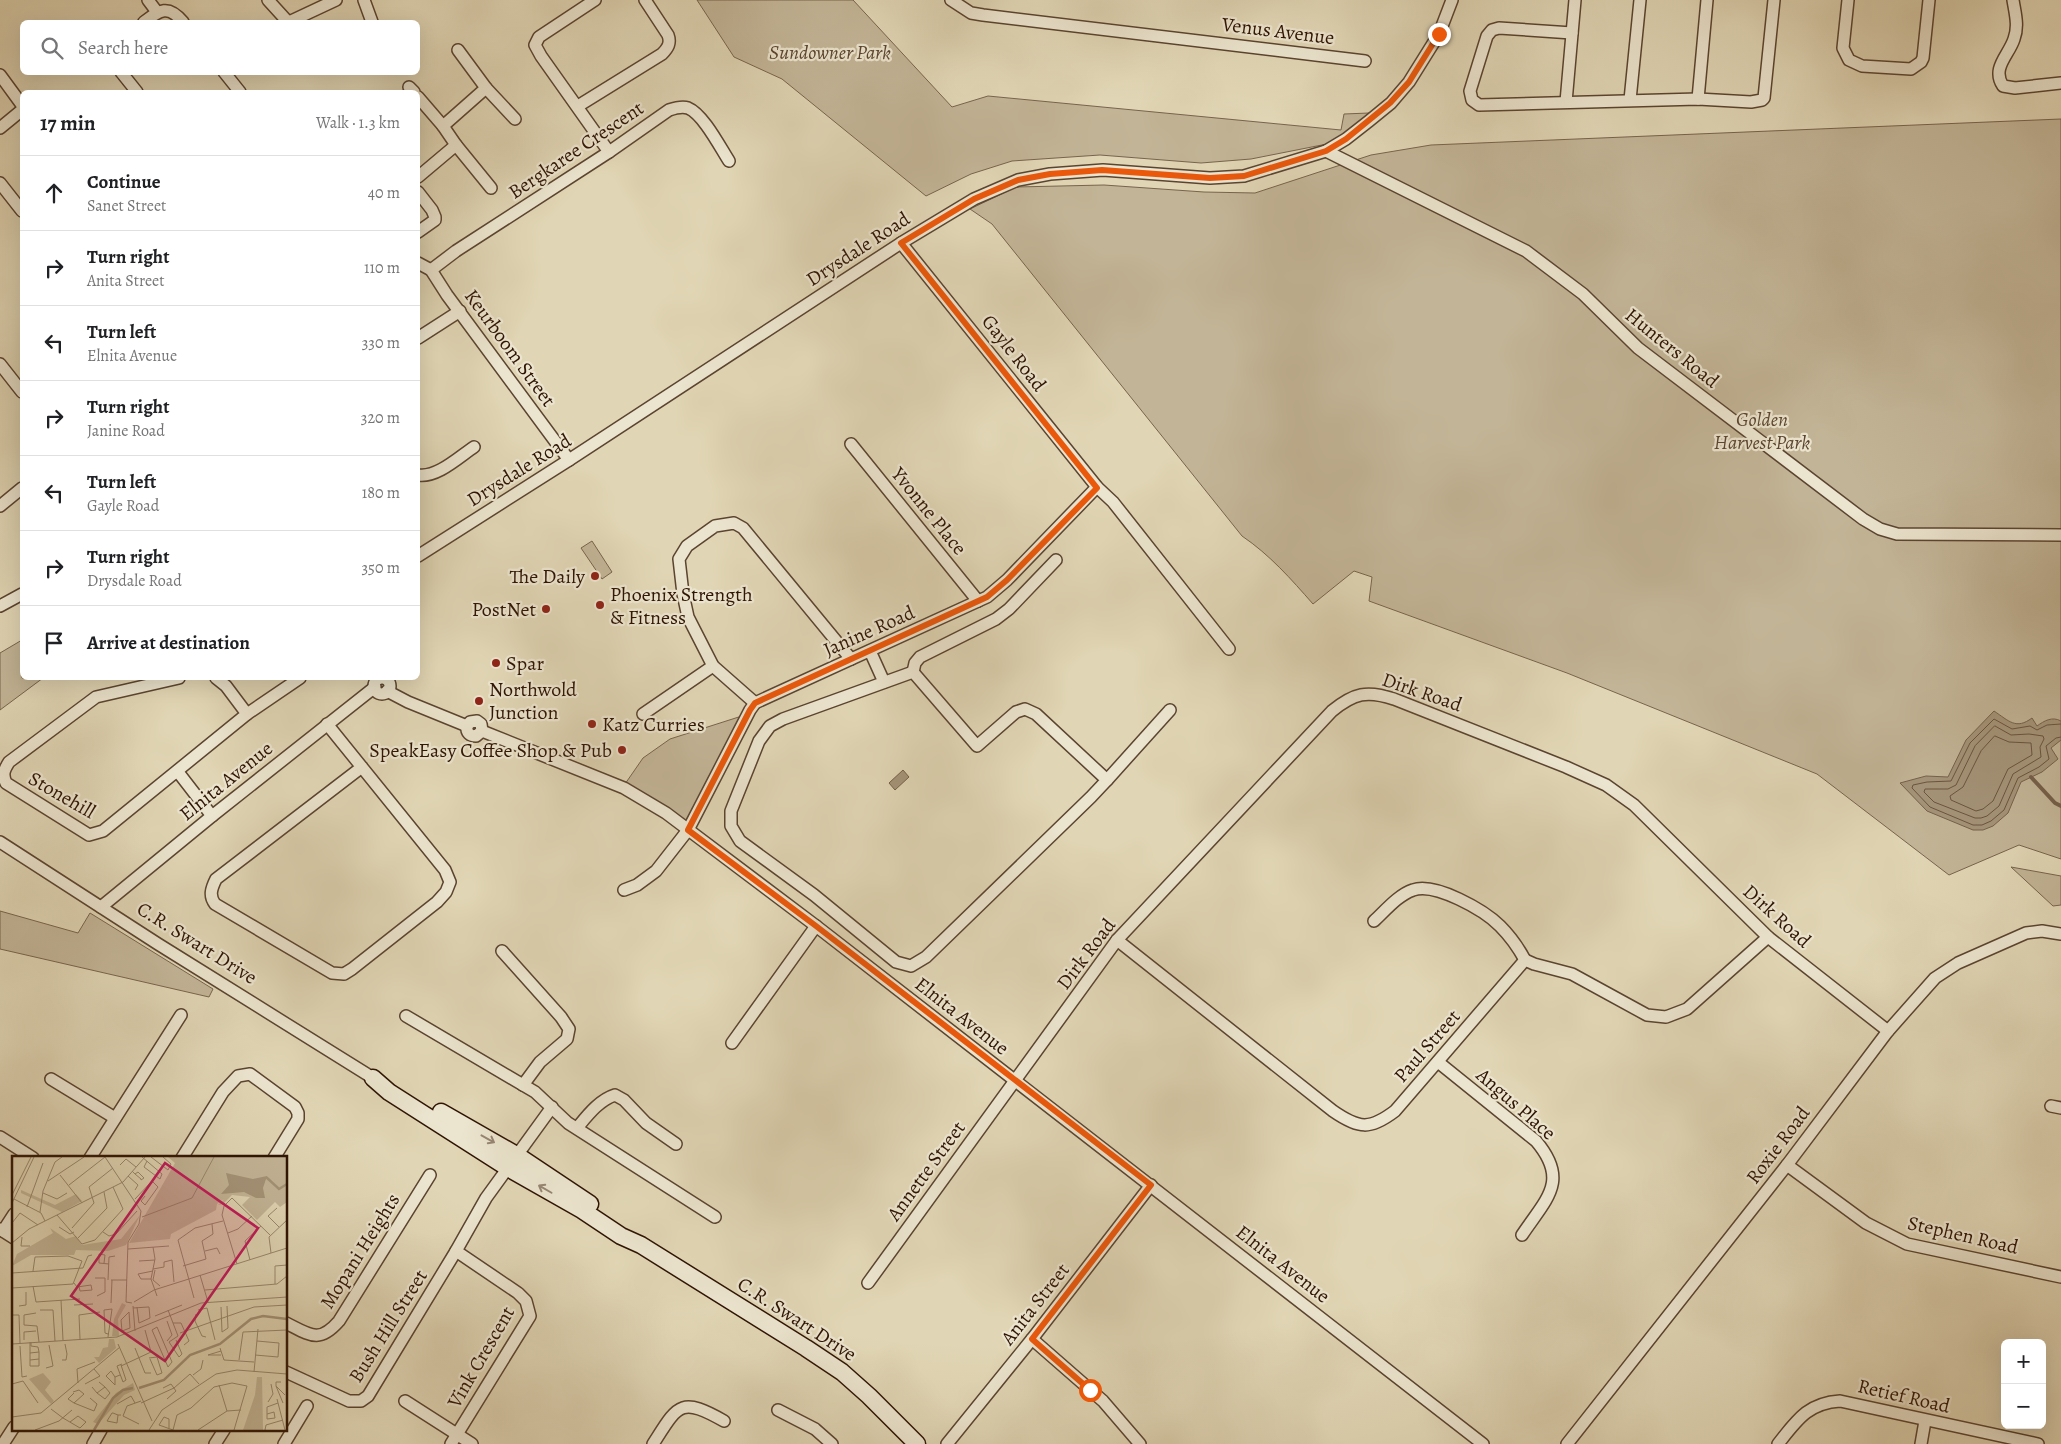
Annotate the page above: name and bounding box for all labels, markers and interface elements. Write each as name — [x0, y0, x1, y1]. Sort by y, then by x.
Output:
street label: Venus Avenue — [1219, 11, 1336, 51]
search box — [20, 20, 420, 75]
route end — [1428, 23, 1451, 46]
icon: search — [38, 34, 66, 62]
text: Search here — [78, 35, 168, 61]
park label: Sundowner Park — [769, 39, 891, 66]
street label: Bergkaree Crescent — [503, 94, 649, 205]
text: 17 min — [40, 109, 96, 137]
text: Walk · 1.3 km — [316, 112, 400, 134]
text: Continue — [87, 169, 161, 195]
icon: ahead — [40, 179, 68, 207]
text: 40 m — [368, 182, 400, 204]
text: Sanet Street — [87, 195, 166, 217]
street label: Drysdale Road — [801, 205, 915, 293]
text: Turn right — [87, 244, 169, 270]
icon: right — [40, 254, 68, 282]
text: 110 m — [364, 257, 400, 279]
text: Anita Street — [87, 270, 165, 292]
street label: Keurboom Street — [458, 284, 562, 413]
street label: Hunters Road — [1619, 302, 1725, 394]
street label: Gayle Road — [976, 309, 1053, 397]
text: Turn left — [87, 319, 156, 345]
icon: left — [40, 329, 68, 357]
text: 330 m — [362, 332, 400, 354]
text: Elnita Avenue — [87, 345, 177, 367]
text: Turn right — [87, 394, 169, 420]
icon: right — [40, 404, 68, 432]
park label: Golden Harvest Park — [1714, 406, 1810, 456]
text: 320 m — [361, 407, 400, 429]
text: Janine Road — [87, 420, 165, 442]
street label: Drysdale Road — [462, 427, 577, 513]
street label: Yvonne Place — [885, 461, 973, 561]
text: Turn left — [87, 469, 156, 495]
icon: left — [40, 479, 68, 507]
text: 180 m — [362, 482, 400, 504]
text: Gayle Road — [87, 495, 159, 517]
text: Turn right — [87, 544, 169, 570]
icon: right — [40, 554, 68, 582]
text: 350 m — [361, 557, 400, 579]
place label: The Daily — [509, 563, 586, 590]
text: Drysdale Road — [87, 570, 182, 592]
marker: The Daily — [589, 570, 601, 582]
place label: Phoenix Strength & Fitness — [610, 581, 753, 631]
place label: PostNet — [472, 596, 536, 623]
marker: Phoenix Strength & Fitness — [594, 599, 606, 611]
street label: Janine Road — [819, 599, 919, 663]
marker: PostNet — [540, 603, 552, 615]
icon: arrive — [40, 629, 68, 657]
text: Arrive at destination — [87, 630, 250, 656]
place label: Spar — [506, 650, 544, 677]
marker: Spar — [490, 657, 502, 669]
street label: Dirk Road — [1378, 666, 1466, 718]
place label: Northwold Junction — [489, 676, 577, 726]
marker: Northwold Junction — [473, 695, 485, 707]
place label: Katz Curries — [602, 711, 705, 738]
marker: Katz Curries — [586, 718, 598, 730]
street label: Elnita Avenue — [174, 735, 278, 827]
place label: SpeakEasy Coffee Shop & Pub — [369, 737, 612, 764]
marker: SpeakEasy Coffee Shop & Pub — [616, 744, 628, 756]
street label: Stonehill — [24, 765, 101, 825]
street label: Dirk Road — [1737, 878, 1817, 954]
street label: C.R. Swart Drive — [132, 895, 262, 991]
street label: Dirk Road — [1050, 913, 1122, 995]
street label: Elnita Avenue — [909, 971, 1015, 1061]
street label: Paul Street — [1388, 1003, 1467, 1088]
street label: Angus Place — [1470, 1061, 1562, 1146]
street label: Roxie Road — [1740, 1100, 1816, 1189]
street label: Annette Street — [880, 1115, 972, 1227]
one-way arrow — [480, 1134, 495, 1144]
inset map — [12, 1156, 288, 1432]
one-way arrow — [538, 1184, 553, 1194]
street label: Mopani Heights — [314, 1188, 406, 1314]
street label: Stephen Road — [1905, 1209, 2021, 1261]
street label: Elnita Avenue — [1230, 1219, 1336, 1309]
street label: Anita Street — [994, 1257, 1076, 1351]
street label: Bush Hill Street — [342, 1264, 434, 1388]
street label: C.R. Swart Drive — [732, 1270, 862, 1368]
street label: Vink Crescent — [441, 1301, 521, 1414]
map controls — [2001, 1339, 2046, 1429]
button: + — [2001, 1339, 2046, 1384]
street label: Retief Road — [1855, 1372, 1953, 1420]
route start — [1079, 1379, 1102, 1402]
button: − — [2001, 1384, 2046, 1429]

